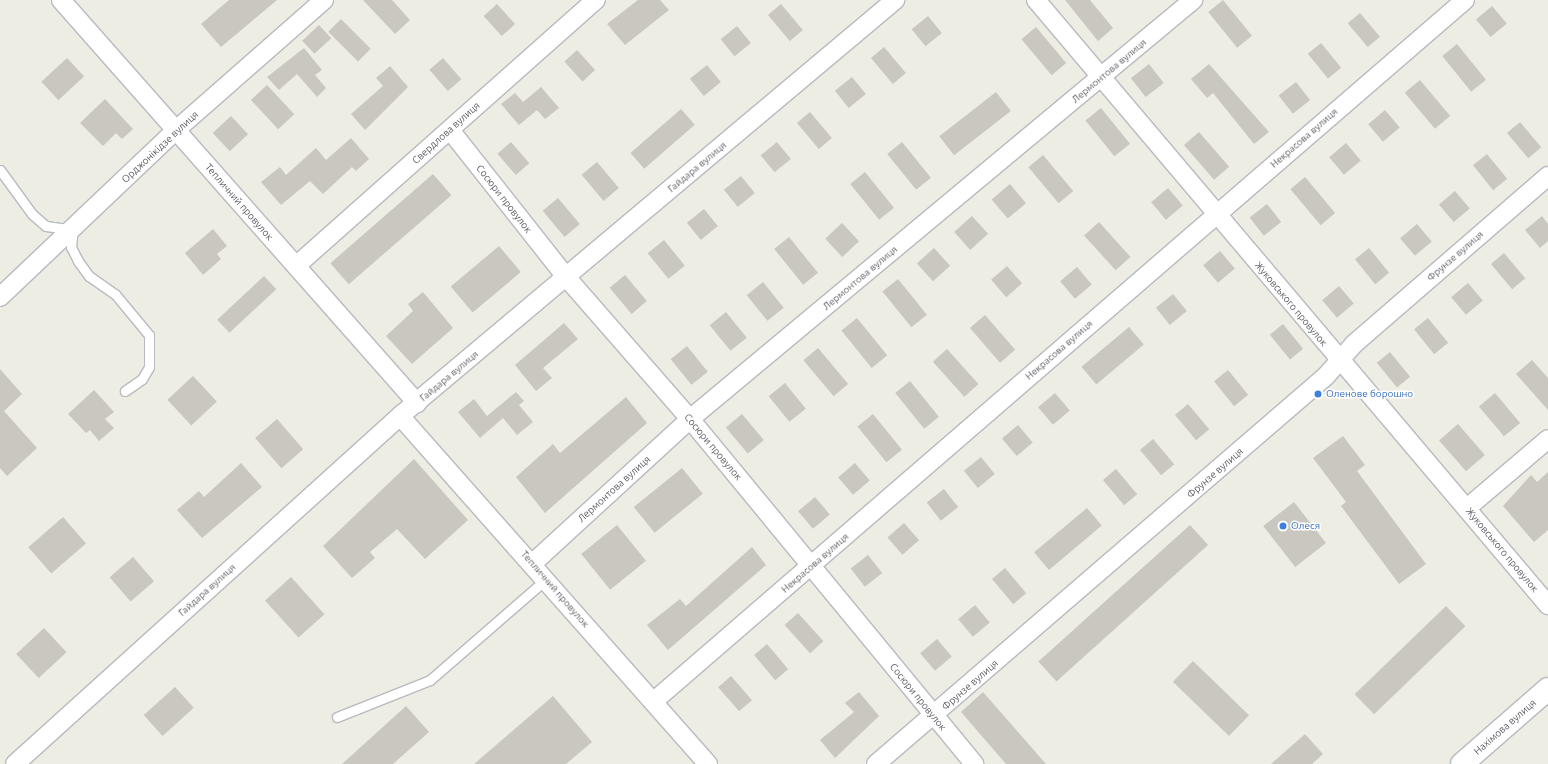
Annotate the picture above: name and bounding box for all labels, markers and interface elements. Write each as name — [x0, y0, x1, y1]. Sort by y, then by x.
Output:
street label: Лермонтова вулиця — [1069, 36, 1149, 106]
street label: Свердлова вулиця — [410, 99, 482, 167]
street label: Некрасова вулиця — [1268, 106, 1340, 170]
street label: Орджонікідзе вулиця — [119, 108, 201, 186]
street label: Гайдара вулиця — [665, 139, 729, 195]
street label: Тепличний провулок — [202, 161, 276, 243]
street label: Сосюри провулок — [474, 163, 534, 235]
street label: Фрунзе вулиця — [1424, 228, 1486, 284]
street label: Лермонтова вулиця — [820, 243, 900, 313]
street label: Жуковського провулок — [1252, 259, 1330, 349]
street label: Некрасова вулиця — [1023, 318, 1095, 382]
street label: Гайдара вулиця — [417, 348, 481, 404]
place label: Оленове борошно — [1326, 388, 1413, 400]
marker: Оленове борошно — [1313, 389, 1323, 399]
street label: Сосюри провулок — [682, 411, 744, 483]
street label: Фрунзе вулиця — [1184, 445, 1246, 501]
street label: Лермонтова вулиця — [575, 453, 653, 525]
street label: Жуковського провулок — [1463, 505, 1541, 595]
place label: Олеся — [1291, 520, 1320, 532]
marker: Олеся — [1278, 521, 1288, 531]
street label: Некрасова вулиця — [779, 531, 851, 595]
street label: Тепличний провулок — [518, 548, 592, 630]
street label: Гайдара вулиця — [176, 561, 238, 619]
street label: Фрунзе вулиця — [939, 657, 1001, 713]
street label: Сосюри провулок — [887, 661, 949, 733]
street label: Нахімова вулиця — [1471, 697, 1539, 757]

